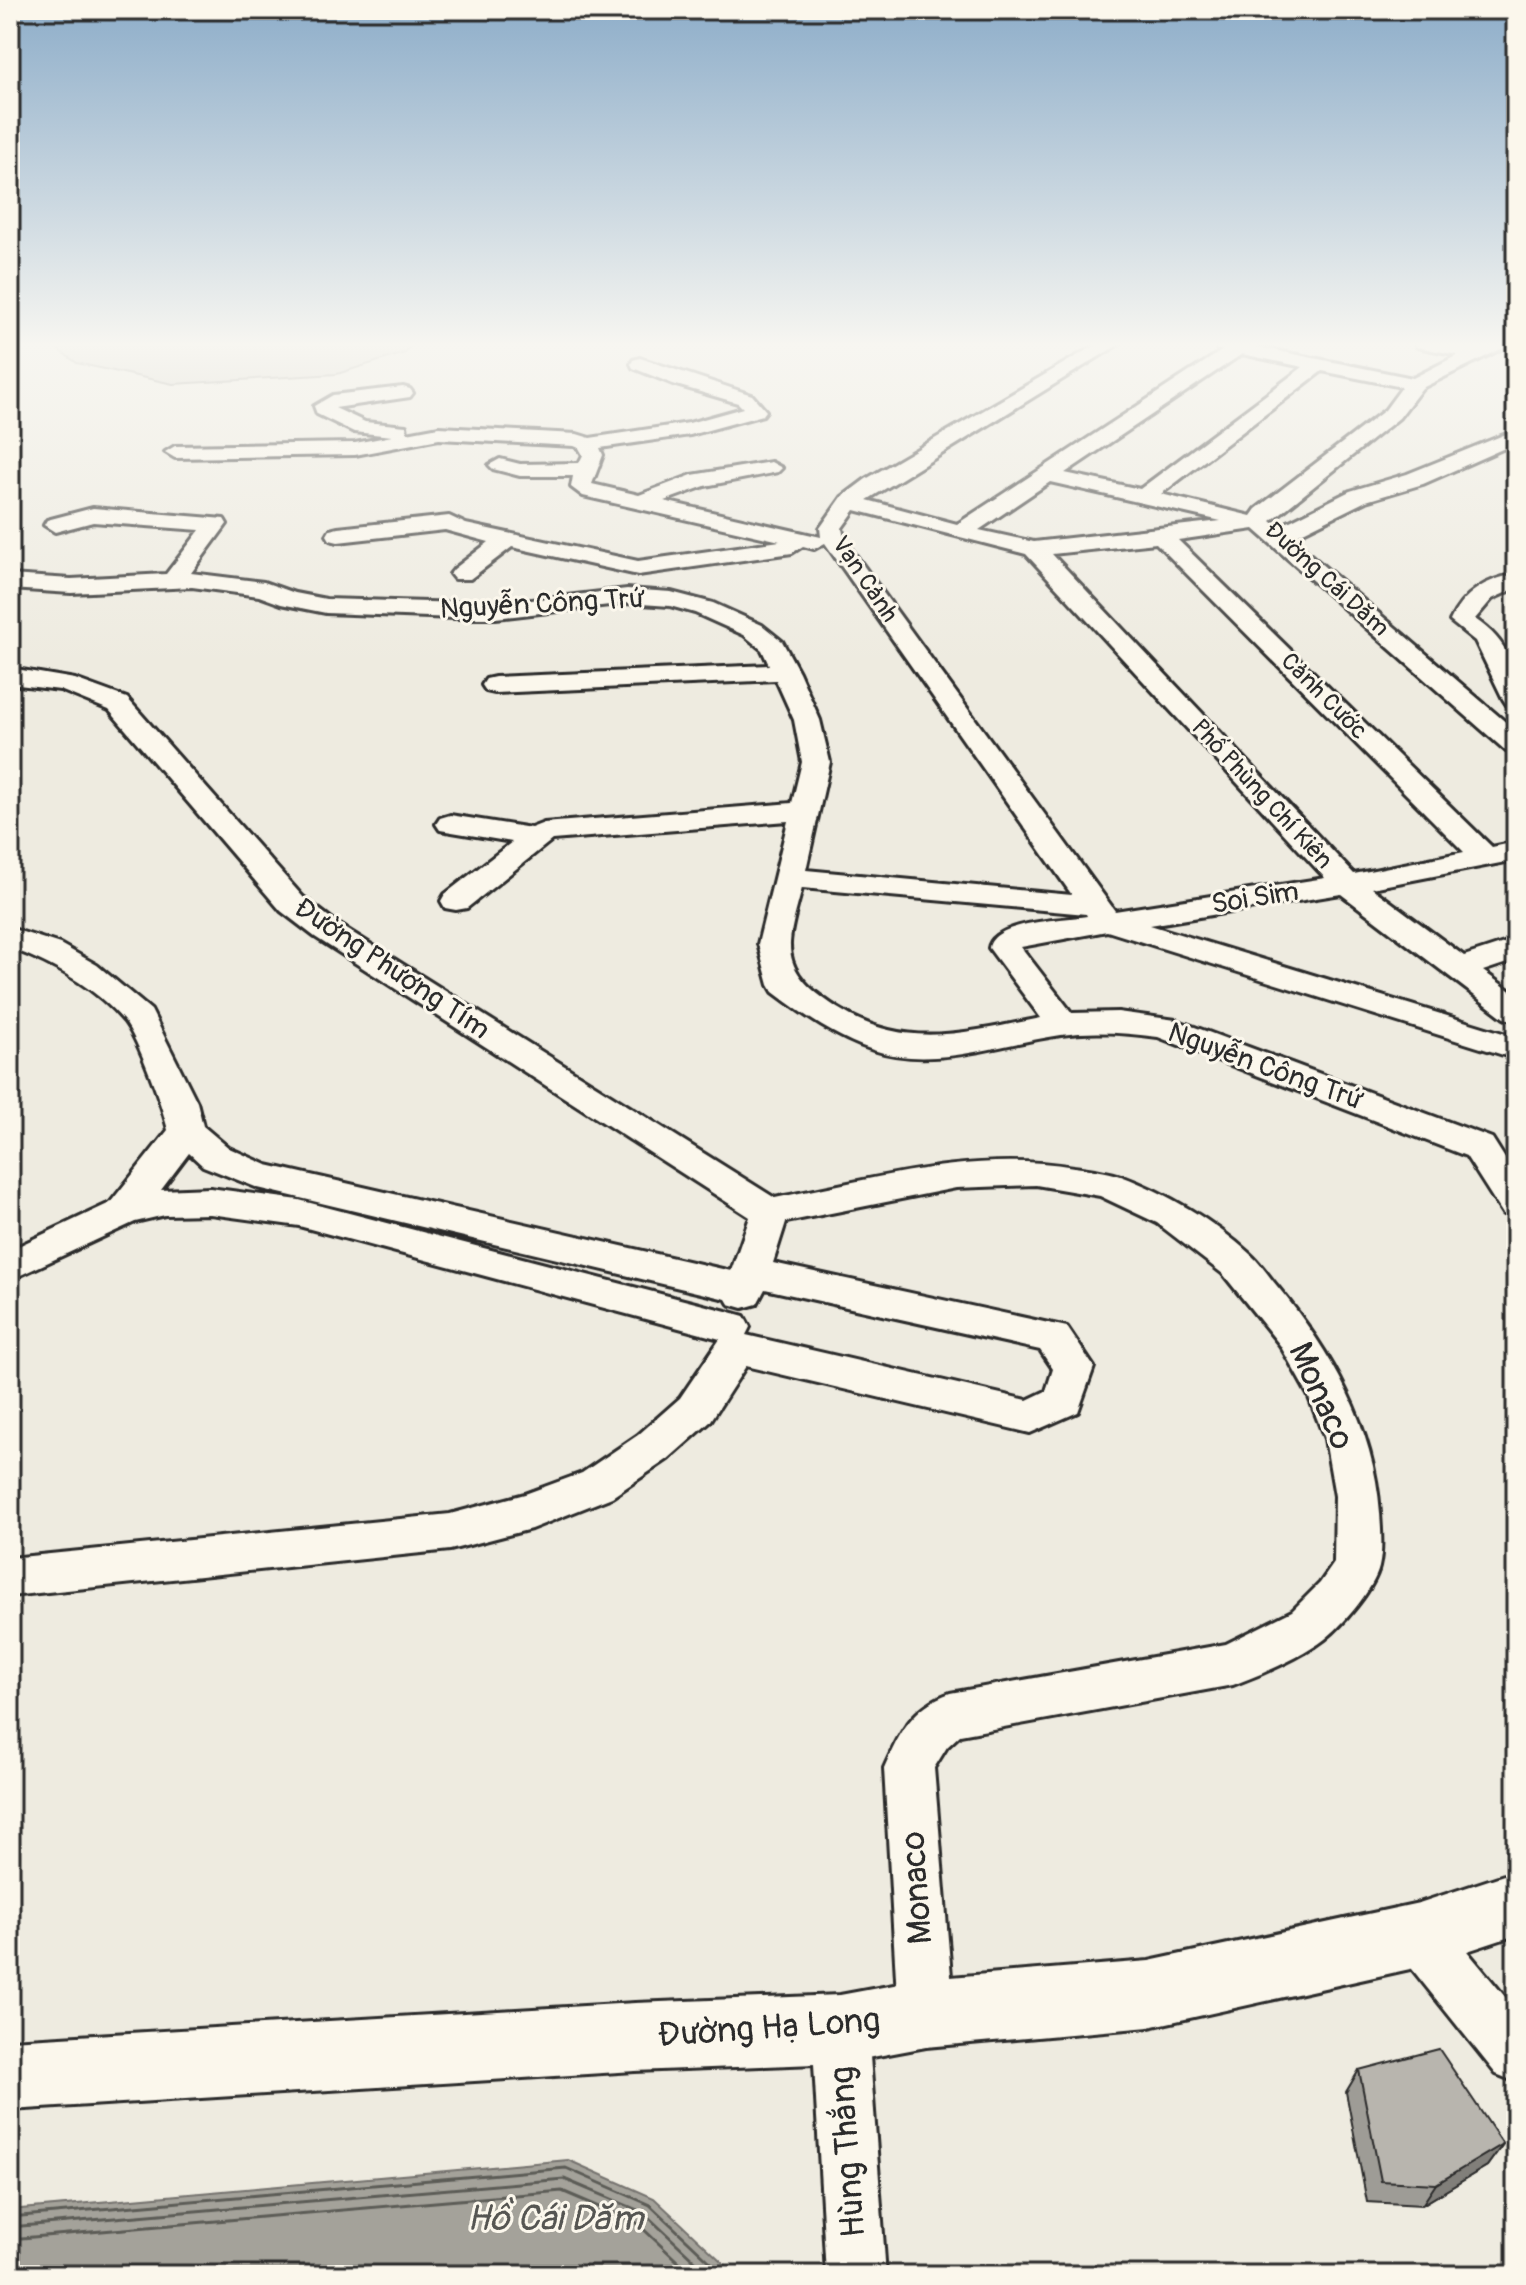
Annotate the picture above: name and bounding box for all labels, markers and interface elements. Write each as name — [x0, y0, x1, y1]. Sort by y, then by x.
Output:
street label: Đường Cái Dăm — [1259, 516, 1395, 642]
street label: Vạn Cảnh — [826, 531, 904, 627]
street label: Nguyễn Công Trứ — [439, 581, 647, 627]
street label: Cảnh Cước — [1275, 647, 1373, 745]
street label: Phố Phùng Chí Kiên — [1185, 713, 1339, 875]
street label: Soi Sim — [1209, 874, 1301, 922]
street label: Đường Phượng Tím — [288, 891, 496, 1047]
street label: Nguyễn Công Trứ — [1163, 1015, 1369, 1119]
street label: Monaco — [1278, 1336, 1364, 1456]
street label: Monaco — [892, 1830, 942, 1946]
street label: Đường Hạ Long — [656, 1999, 882, 2057]
street label: Hùng Thắng — [821, 2065, 875, 2239]
water label: Hồ Cái Dăm — [467, 2196, 645, 2241]

